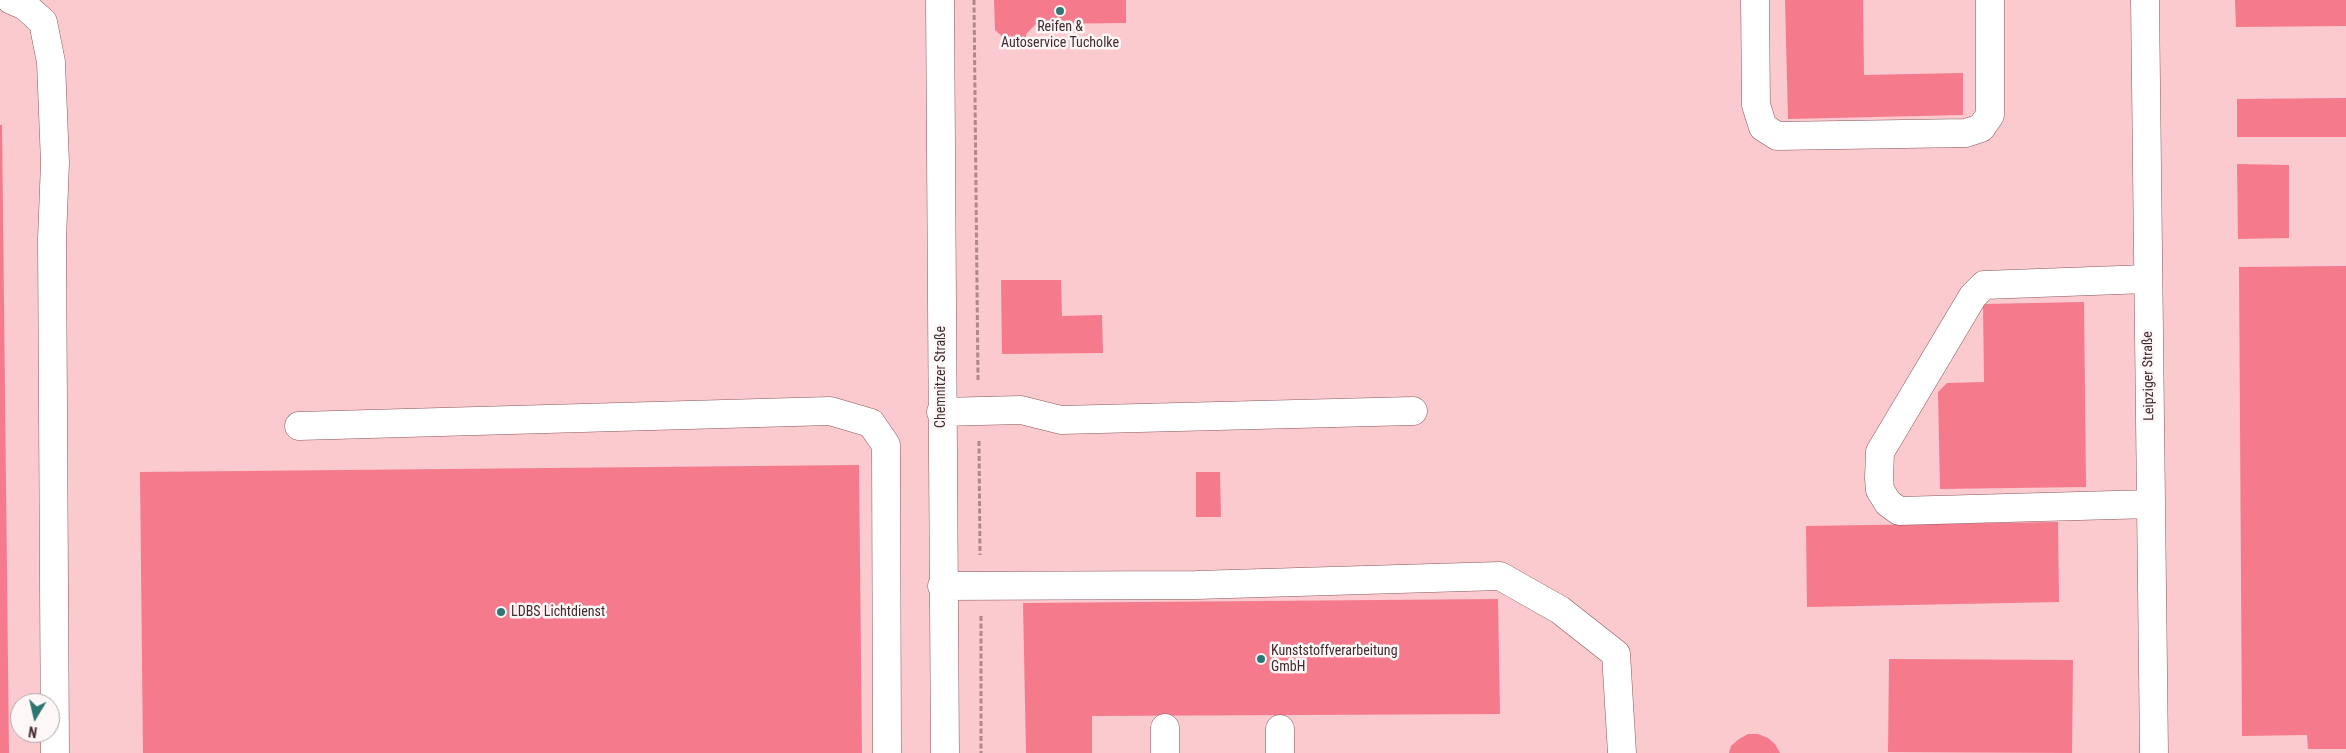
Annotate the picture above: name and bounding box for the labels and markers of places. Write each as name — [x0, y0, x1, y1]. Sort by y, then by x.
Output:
marker: Reifen & Autoservice Tucholke — [1054, 5, 1066, 17]
place label: Reifen & Autoservice Tucholke — [1001, 19, 1119, 52]
place label: LDBS Lichtdienst — [511, 604, 605, 620]
marker: LDBS Lichtdienst — [495, 606, 507, 618]
place label: Kunststoffverarbeitung GmbH — [1271, 643, 1398, 676]
marker: Kunststoffverarbeitung GmbH — [1255, 653, 1267, 665]

